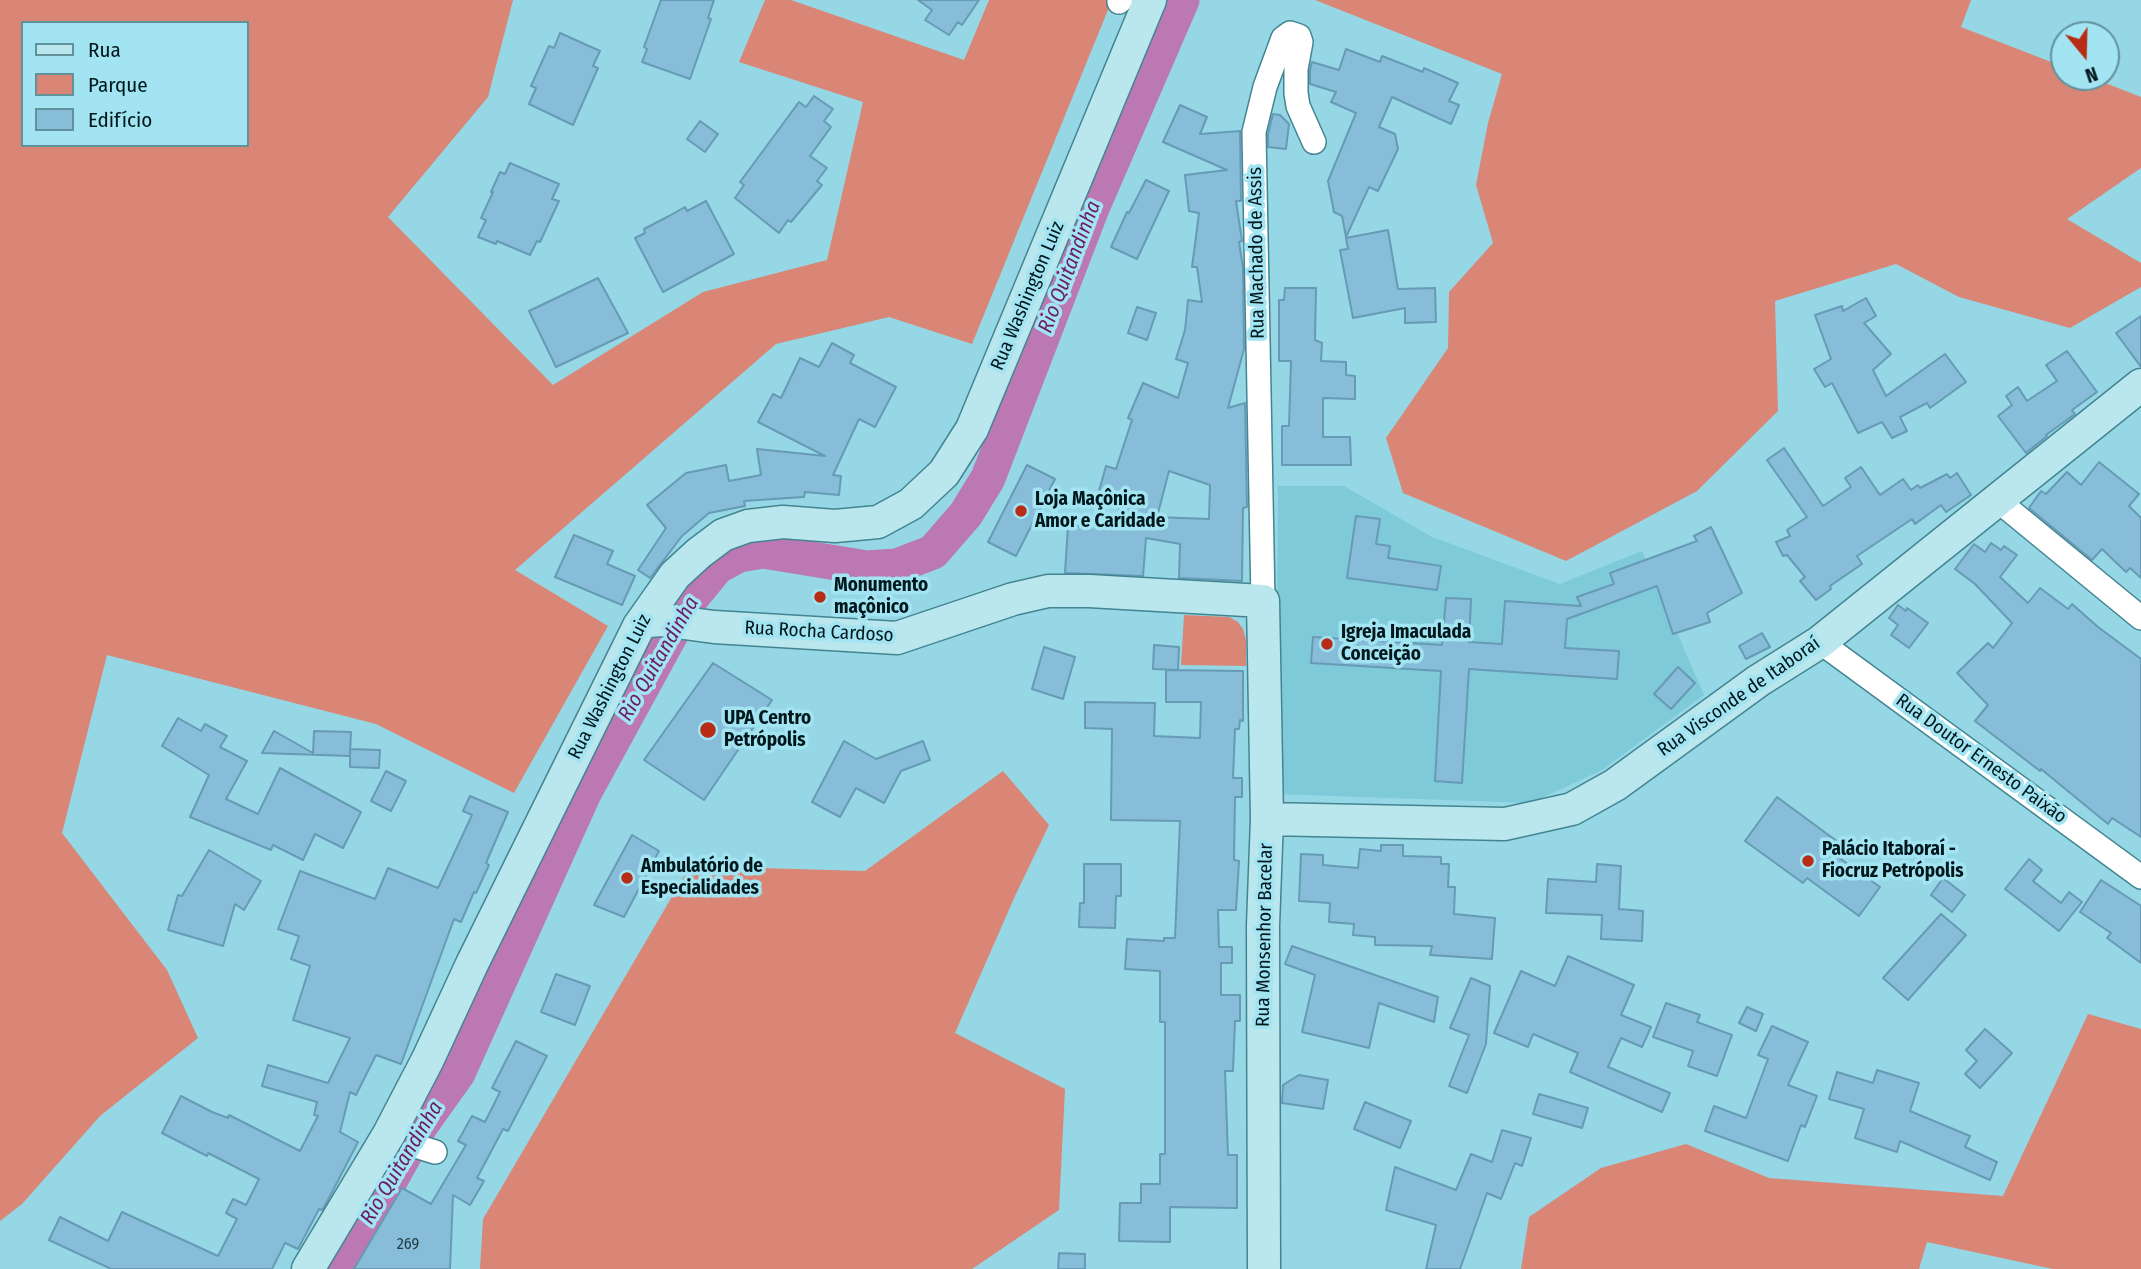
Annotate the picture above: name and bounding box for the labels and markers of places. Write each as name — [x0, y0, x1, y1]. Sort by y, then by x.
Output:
place label: Loja Maçônica Amor e Caridade — [1035, 489, 1165, 533]
marker: Loja Maçônica Amor e Caridade — [1013, 503, 1029, 519]
place label: Monumento maçônico — [834, 575, 928, 619]
marker: Monumento maçônico — [812, 589, 828, 605]
place label: Igreja Imaculada Conceição — [1341, 622, 1471, 666]
marker: Igreja Imaculada Conceição — [1319, 636, 1335, 652]
place label: UPA Centro Petrópolis — [724, 708, 811, 752]
marker: UPA Centro Petrópolis — [698, 720, 718, 740]
place label: Palácio Itaboraí - Fiocruz Petrópolis — [1822, 839, 1964, 883]
marker: Palácio Itaboraí - Fiocruz Petrópolis — [1800, 853, 1816, 869]
place label: Ambulatório de Especialidades — [641, 856, 763, 900]
marker: Ambulatório de Especialidades — [619, 870, 635, 886]

